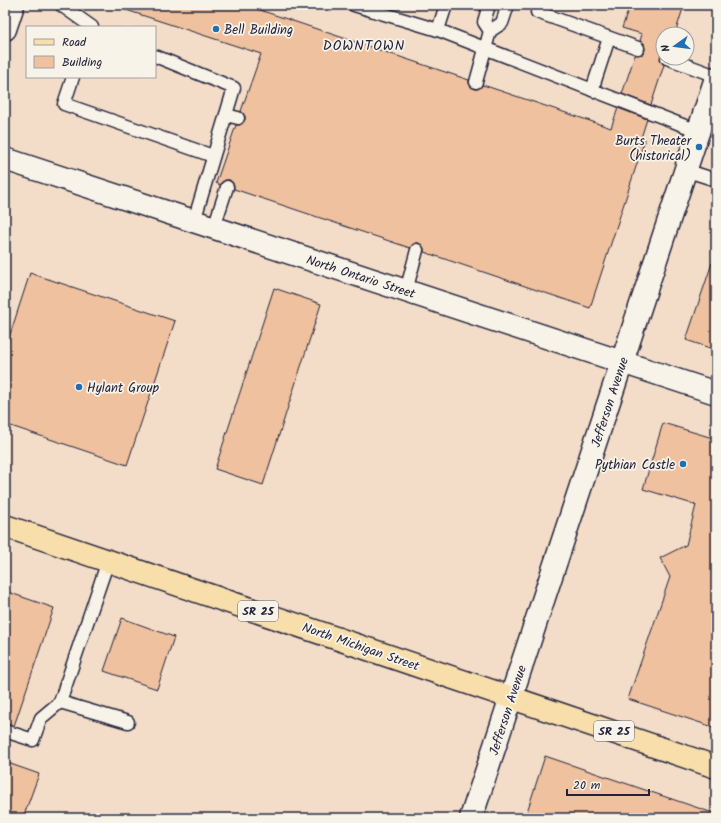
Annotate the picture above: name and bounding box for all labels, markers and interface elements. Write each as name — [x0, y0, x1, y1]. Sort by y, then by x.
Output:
place label: Bell Building — [224, 20, 293, 41]
marker: Bell Building — [211, 24, 221, 34]
legend — [26, 26, 156, 78]
north arrow — [655, 26, 695, 66]
text: Road — [62, 33, 87, 52]
district label: DOWNTOWN — [323, 35, 405, 57]
text: N — [657, 43, 676, 54]
text: Building — [62, 53, 102, 72]
place label: Burts Theater (historical) — [615, 131, 692, 167]
marker: Burts Theater (historical) — [694, 142, 704, 152]
street label: North Ontario Street — [303, 250, 419, 305]
street label: Jefferson Avenue — [586, 355, 635, 450]
place label: Hylant Group — [87, 378, 160, 399]
marker: Hylant Group — [74, 382, 84, 392]
place label: Pythian Castle — [595, 455, 675, 476]
marker: Pythian Castle — [678, 459, 688, 469]
road number: SR 25 — [238, 601, 278, 621]
street label: North Michigan Street — [299, 618, 423, 678]
street label: Jefferson Avenue — [484, 663, 533, 758]
road number: SR 25 — [594, 721, 634, 741]
scale bar — [567, 771, 649, 797]
text: 20 m — [573, 776, 601, 795]

